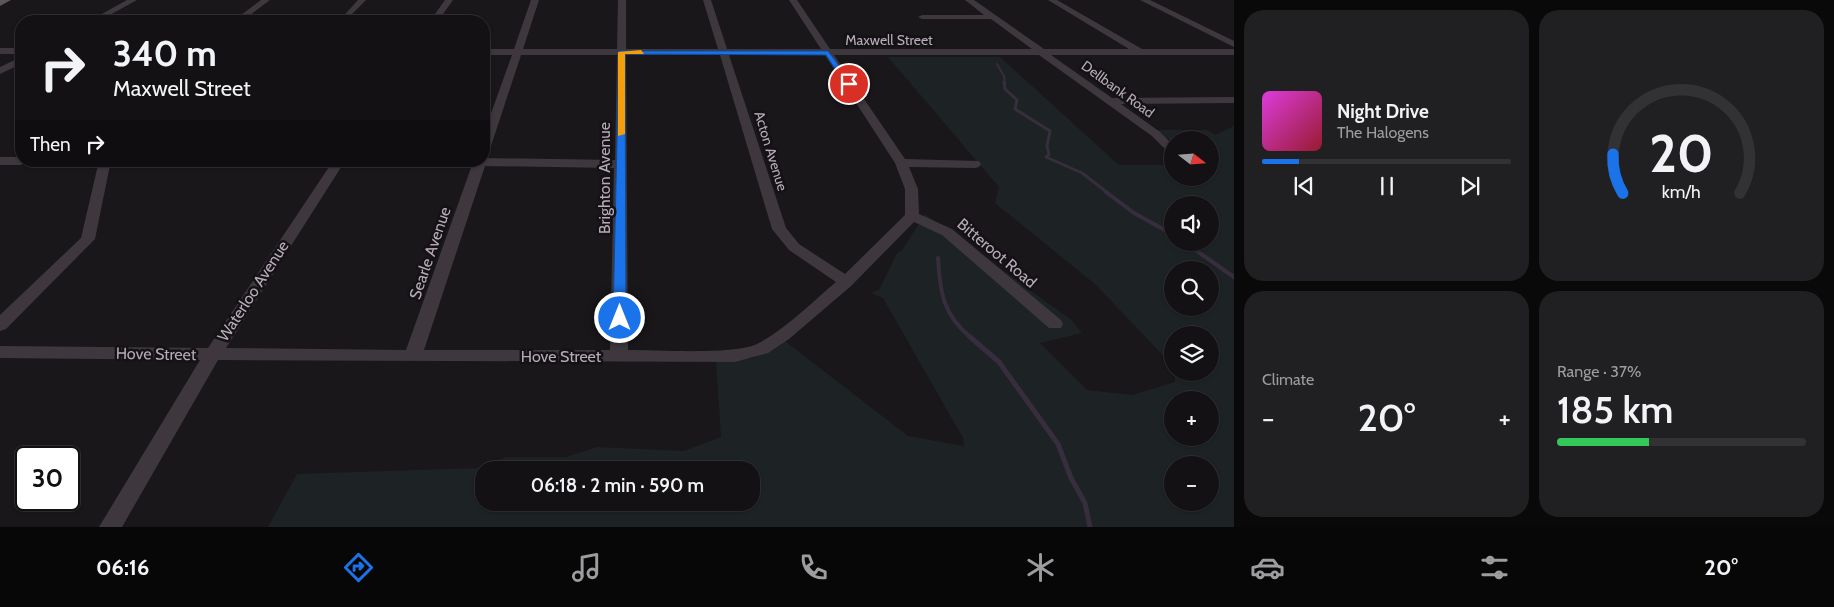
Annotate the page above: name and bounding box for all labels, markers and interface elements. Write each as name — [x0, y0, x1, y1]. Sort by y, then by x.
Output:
street label: Maxwell Street — [845, 31, 933, 49]
text: 340 m — [113, 32, 217, 75]
icon: right — [30, 35, 95, 100]
street label: Dellbank Road — [1078, 56, 1158, 122]
pin — [828, 63, 870, 105]
icon: arrive — [835, 70, 863, 98]
text: Maxwell Street — [113, 75, 251, 102]
text: Night Drive — [1337, 100, 1429, 123]
street label: Acton Avenue — [750, 109, 792, 193]
street label: Brighton Avenue — [595, 122, 614, 234]
text: 20 — [1649, 122, 1714, 185]
text: The Halogens — [1337, 123, 1429, 142]
icon: right — [81, 130, 109, 158]
north arrow — [1164, 131, 1219, 186]
map controls — [1164, 131, 1219, 511]
text: Then — [30, 133, 71, 156]
icon: previous — [1290, 172, 1318, 200]
icon: pause — [1373, 172, 1401, 200]
icon: next — [1456, 172, 1484, 200]
text: km/h — [1662, 181, 1701, 202]
button: sound — [1164, 196, 1219, 251]
street label: Searle Avenue — [405, 204, 455, 302]
street label: Bitteroot Road — [953, 214, 1041, 292]
street label: Waterloo Avenue — [213, 237, 293, 345]
button: search — [1164, 261, 1219, 316]
position arrow — [593, 291, 645, 343]
button: layers — [1164, 326, 1219, 381]
street label: Hove Street — [116, 344, 197, 364]
street label: Hove Street — [521, 347, 602, 366]
text: Range · 37% — [1557, 362, 1641, 381]
text: Climate — [1262, 370, 1314, 389]
text: 185 km — [1557, 386, 1673, 433]
button: + — [1164, 391, 1219, 446]
text: 20° — [1358, 394, 1415, 441]
text: − — [1262, 401, 1274, 435]
text: + — [1499, 401, 1511, 435]
speed limit sign: 30 — [15, 446, 80, 511]
button: − — [1164, 456, 1219, 511]
text: 06:18 · 2 min · 590 m — [531, 474, 704, 497]
icon: directions — [341, 550, 376, 585]
icon: music — [569, 550, 604, 585]
icon: phone — [796, 550, 831, 585]
icon: climate — [1023, 550, 1058, 585]
icon: car — [1250, 550, 1285, 585]
icon: filters — [1477, 550, 1512, 585]
text: 06:16 — [96, 554, 149, 581]
text: 20° — [1704, 554, 1738, 581]

